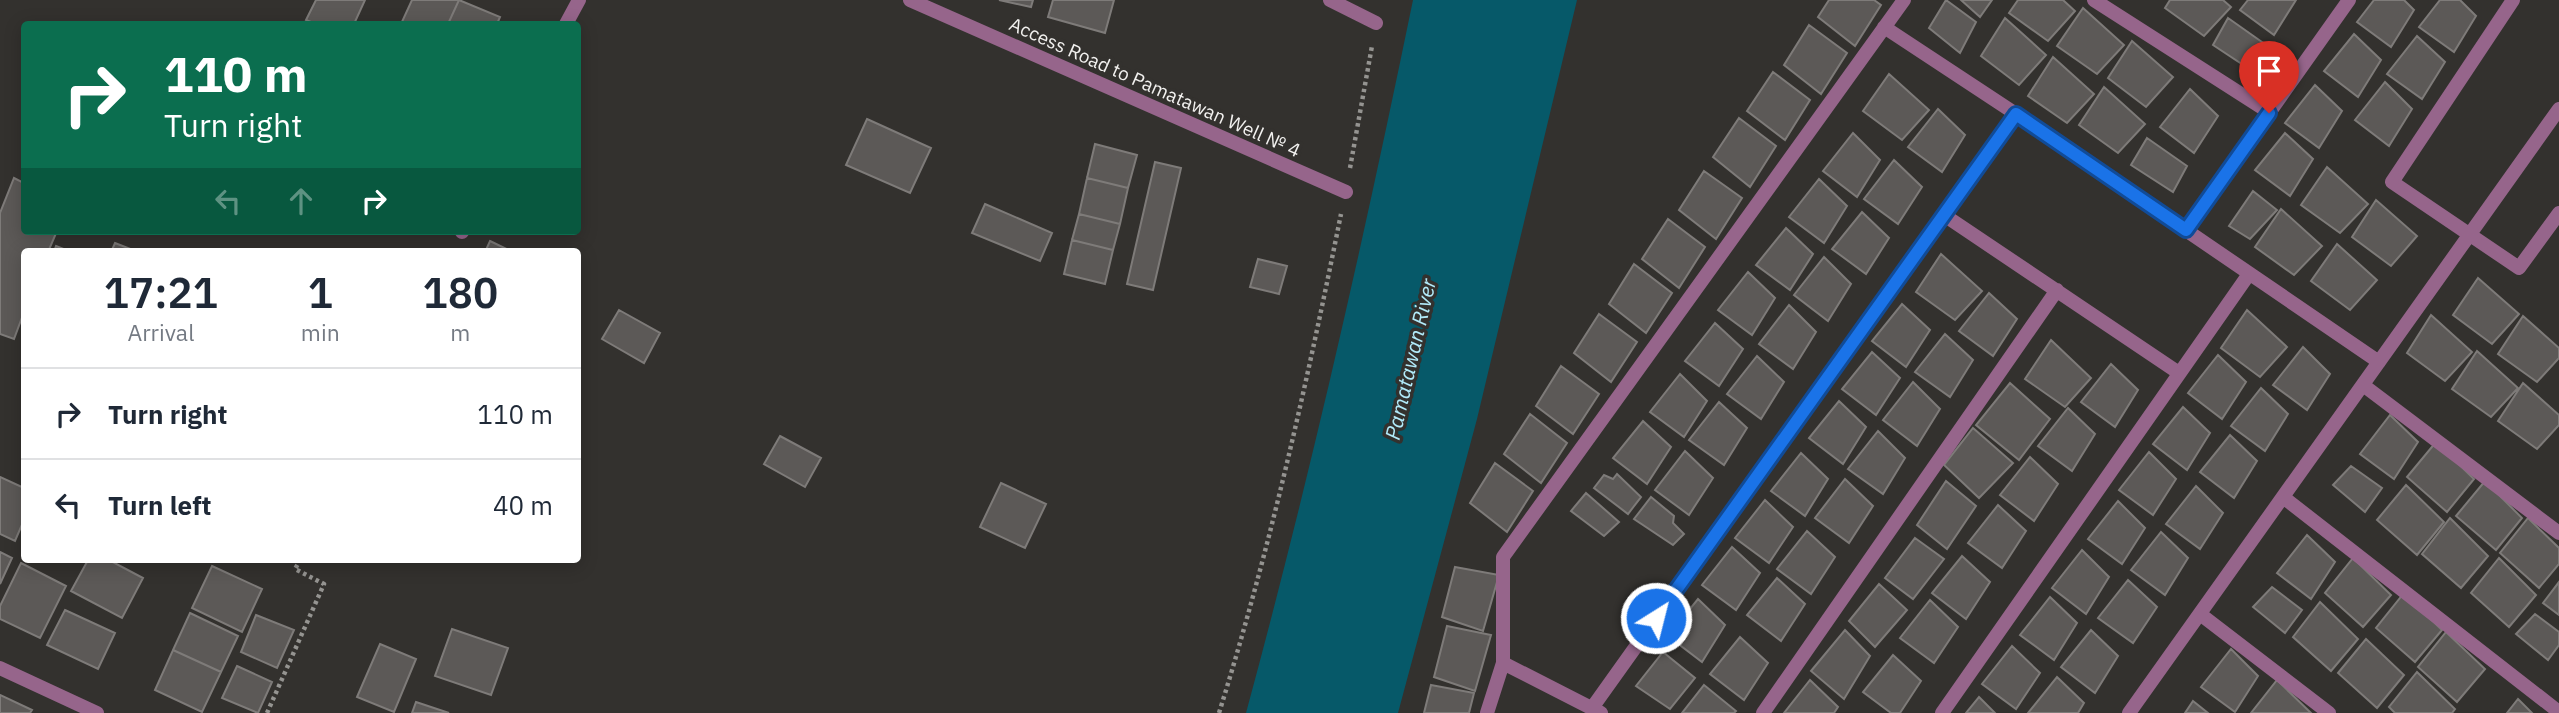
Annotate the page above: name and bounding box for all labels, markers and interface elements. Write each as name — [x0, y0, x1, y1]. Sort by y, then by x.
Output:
street label: Access Road to Pamatawan Well № 4 — [1006, 12, 1304, 162]
pin — [2239, 41, 2299, 113]
text: 110 m — [164, 42, 308, 105]
icon: right — [49, 49, 140, 140]
icon: arrive — [2250, 52, 2288, 90]
text: Turn right — [164, 104, 302, 146]
icon: left — [209, 182, 247, 220]
icon: ahead — [282, 182, 320, 220]
icon: right — [355, 182, 393, 220]
text: 17:21 — [104, 265, 218, 320]
text: 1 — [308, 265, 333, 320]
text: 180 — [423, 265, 498, 320]
water label: Pamatawan River — [1378, 274, 1442, 442]
text: Arrival — [127, 317, 194, 347]
text: min — [301, 317, 340, 347]
text: m — [450, 317, 470, 347]
icon: right — [49, 395, 87, 433]
text: Turn right — [108, 397, 227, 431]
text: 110 m — [477, 397, 553, 431]
icon: left — [49, 486, 87, 524]
text: Turn left — [108, 488, 211, 522]
text: 40 m — [493, 488, 553, 522]
position arrow — [1619, 581, 1693, 655]

